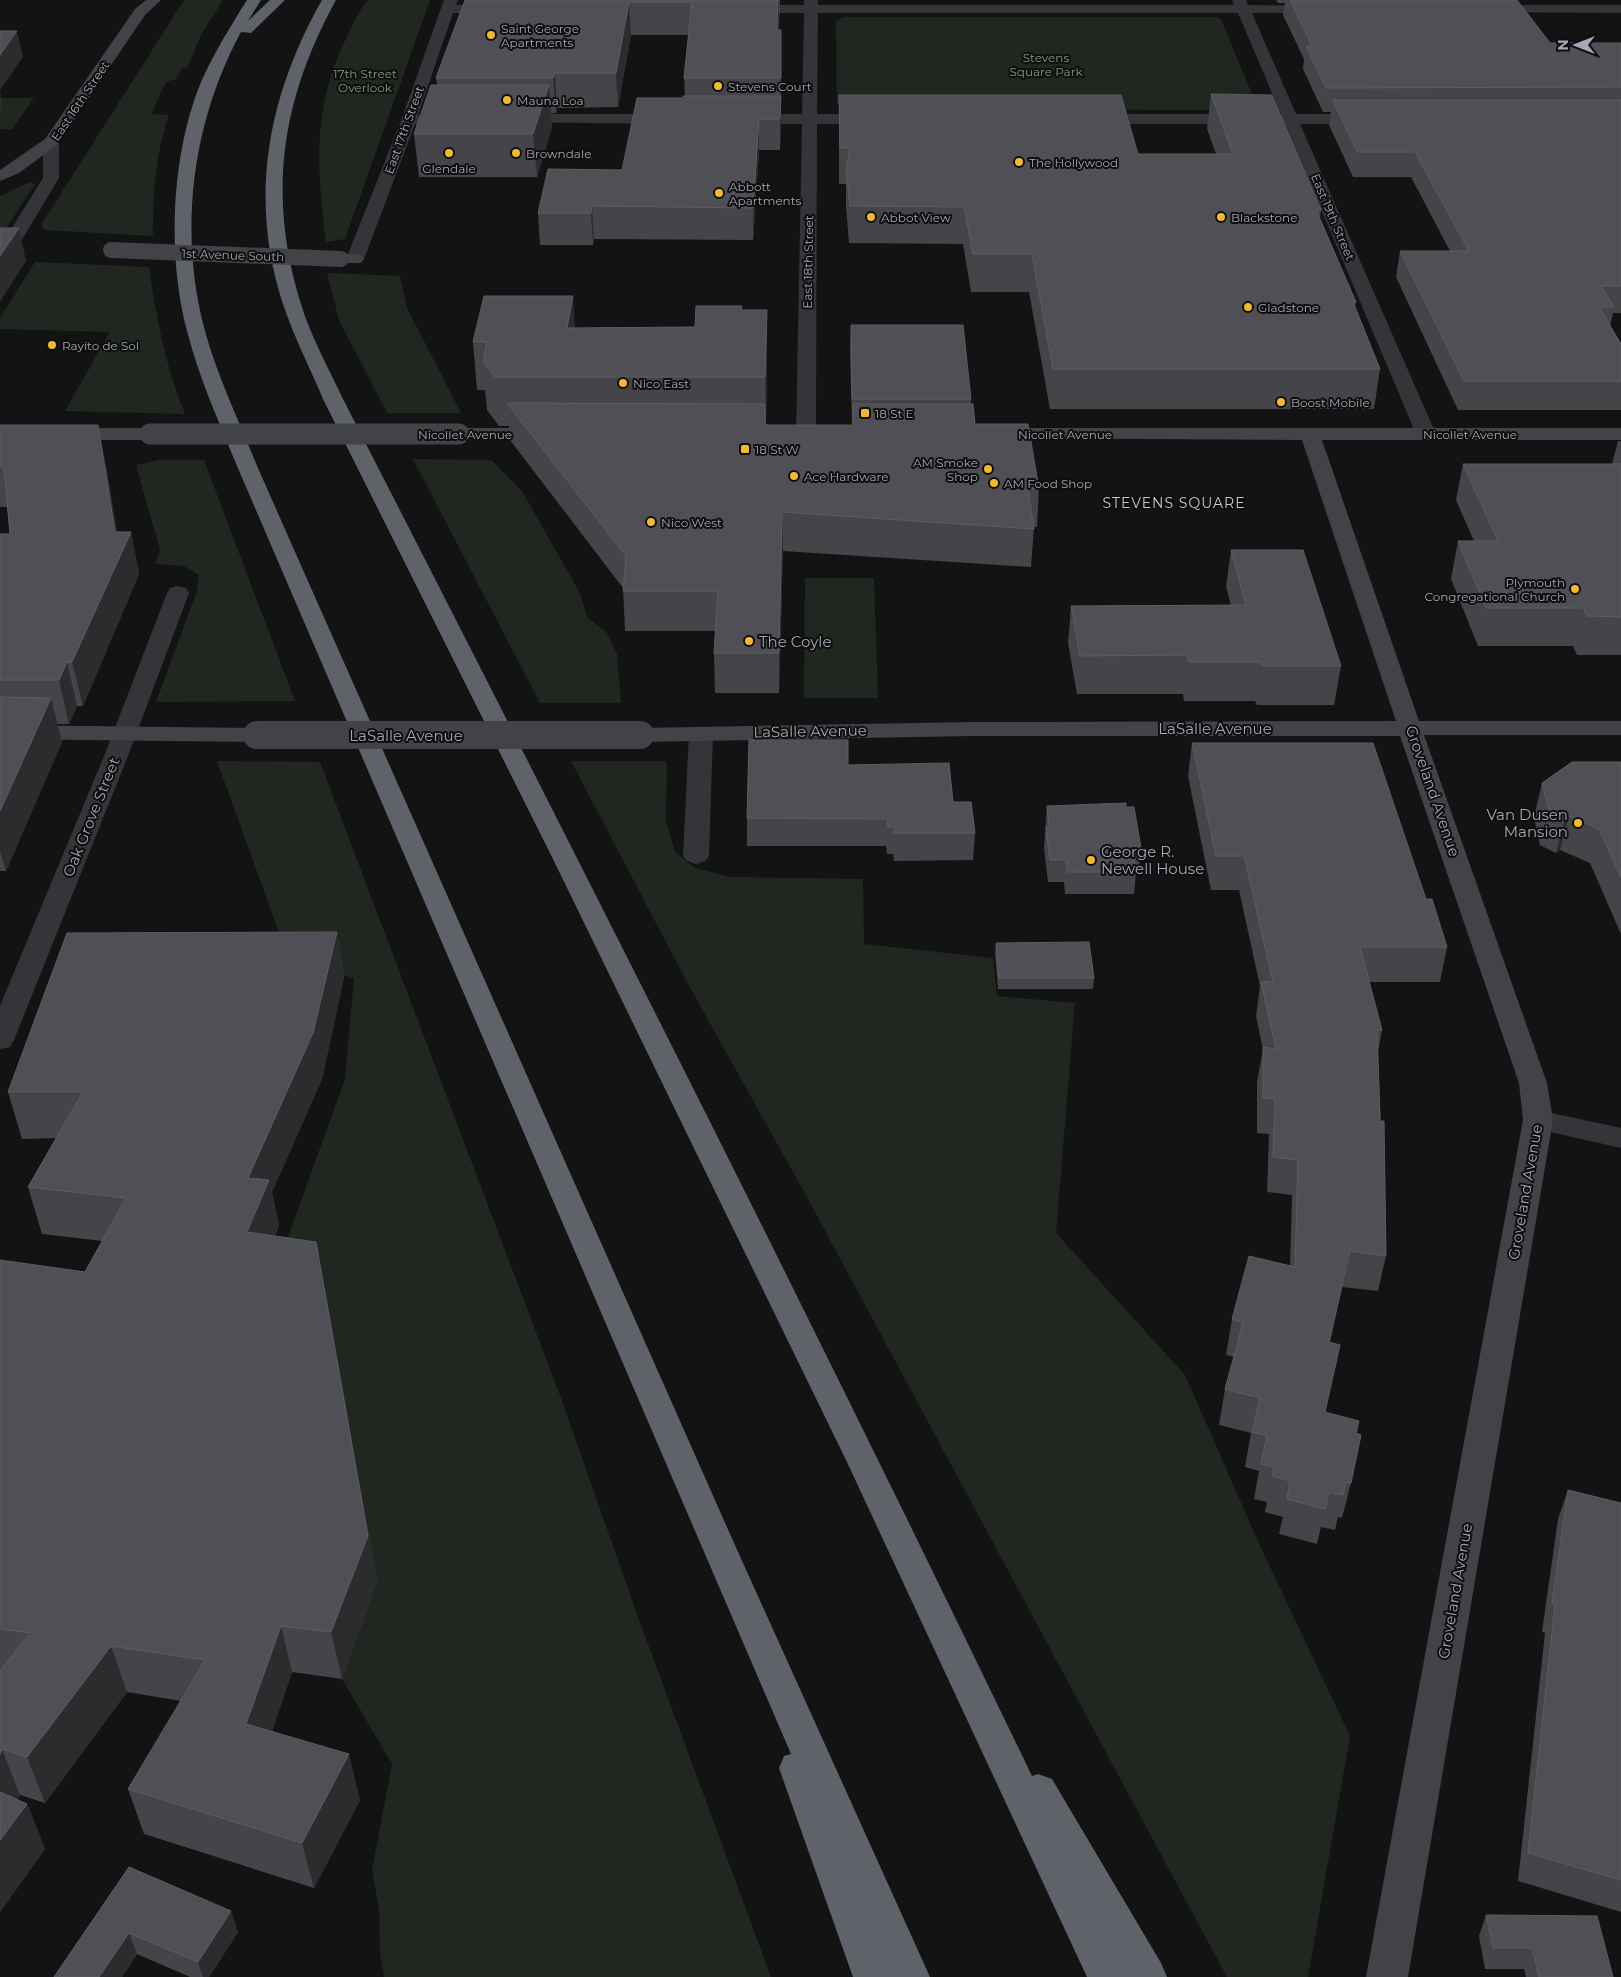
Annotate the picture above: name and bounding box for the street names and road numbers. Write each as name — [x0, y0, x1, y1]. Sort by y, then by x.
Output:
street label: East 16th Street — [48, 58, 112, 144]
street label: East 17th Street — [381, 84, 427, 176]
street label: East 19th Street — [1308, 171, 1358, 263]
street label: East 18th Street — [800, 215, 816, 309]
street label: 1st Avenue South — [181, 246, 285, 264]
street label: Nicollet Avenue — [418, 427, 512, 442]
street label: Nicollet Avenue — [1018, 427, 1112, 442]
street label: Nicollet Avenue — [1423, 427, 1517, 442]
street label: LaSalle Avenue — [1158, 719, 1272, 738]
street label: LaSalle Avenue — [753, 721, 867, 741]
street label: Groveland Avenue — [1402, 723, 1464, 859]
street label: LaSalle Avenue — [349, 726, 463, 745]
street label: Oak Grove Street — [58, 754, 124, 880]
street label: Groveland Avenue — [1504, 1123, 1546, 1261]
street label: Groveland Avenue — [1434, 1522, 1476, 1660]

